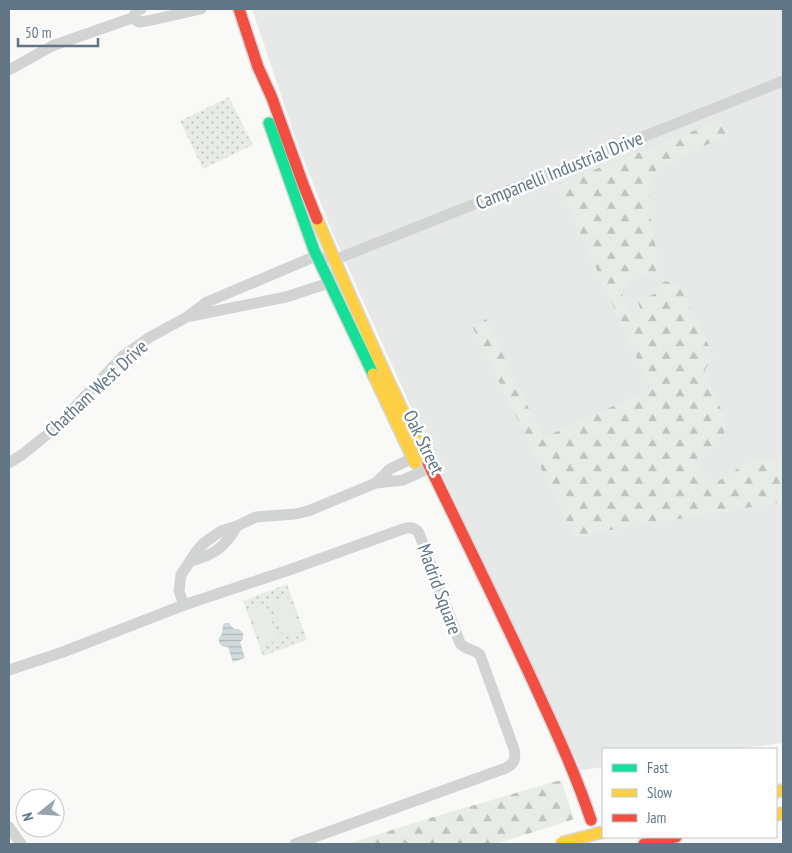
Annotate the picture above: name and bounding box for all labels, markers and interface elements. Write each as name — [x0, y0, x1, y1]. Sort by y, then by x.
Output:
scale bar — [18, 15, 98, 47]
text: 50 m — [25, 23, 51, 42]
street label: Campanelli Industrial Drive — [472, 125, 646, 215]
street label: Chatham West Drive — [40, 334, 153, 442]
street label: Oak Street — [398, 406, 450, 479]
street label: Madrid Square — [413, 540, 468, 638]
legend — [602, 748, 777, 838]
text: Fast — [647, 758, 668, 777]
text: Slow — [647, 783, 672, 802]
north arrow — [15, 788, 65, 838]
text: Jam — [646, 808, 666, 827]
text: N — [18, 811, 37, 823]

